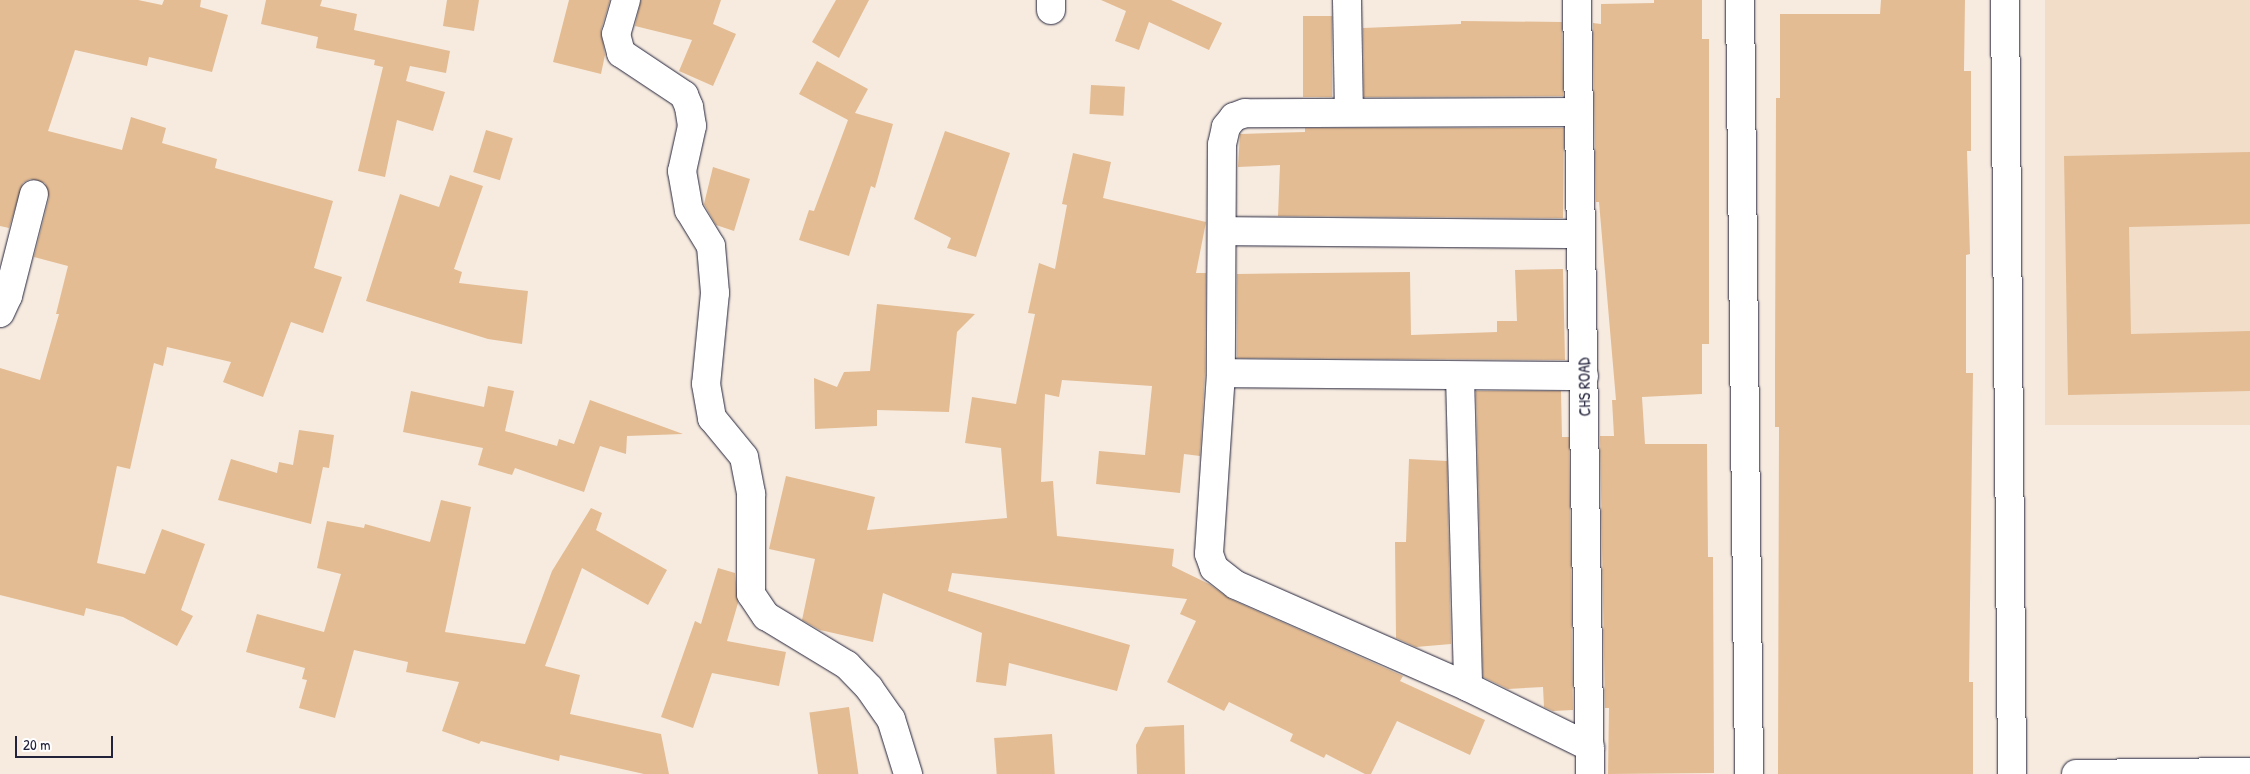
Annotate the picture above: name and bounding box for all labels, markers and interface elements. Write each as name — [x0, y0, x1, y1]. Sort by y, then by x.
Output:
street label: CHS ROAD — [1574, 357, 1594, 417]
scale bar — [18, 726, 115, 758]
text: 20 m — [23, 734, 50, 755]

